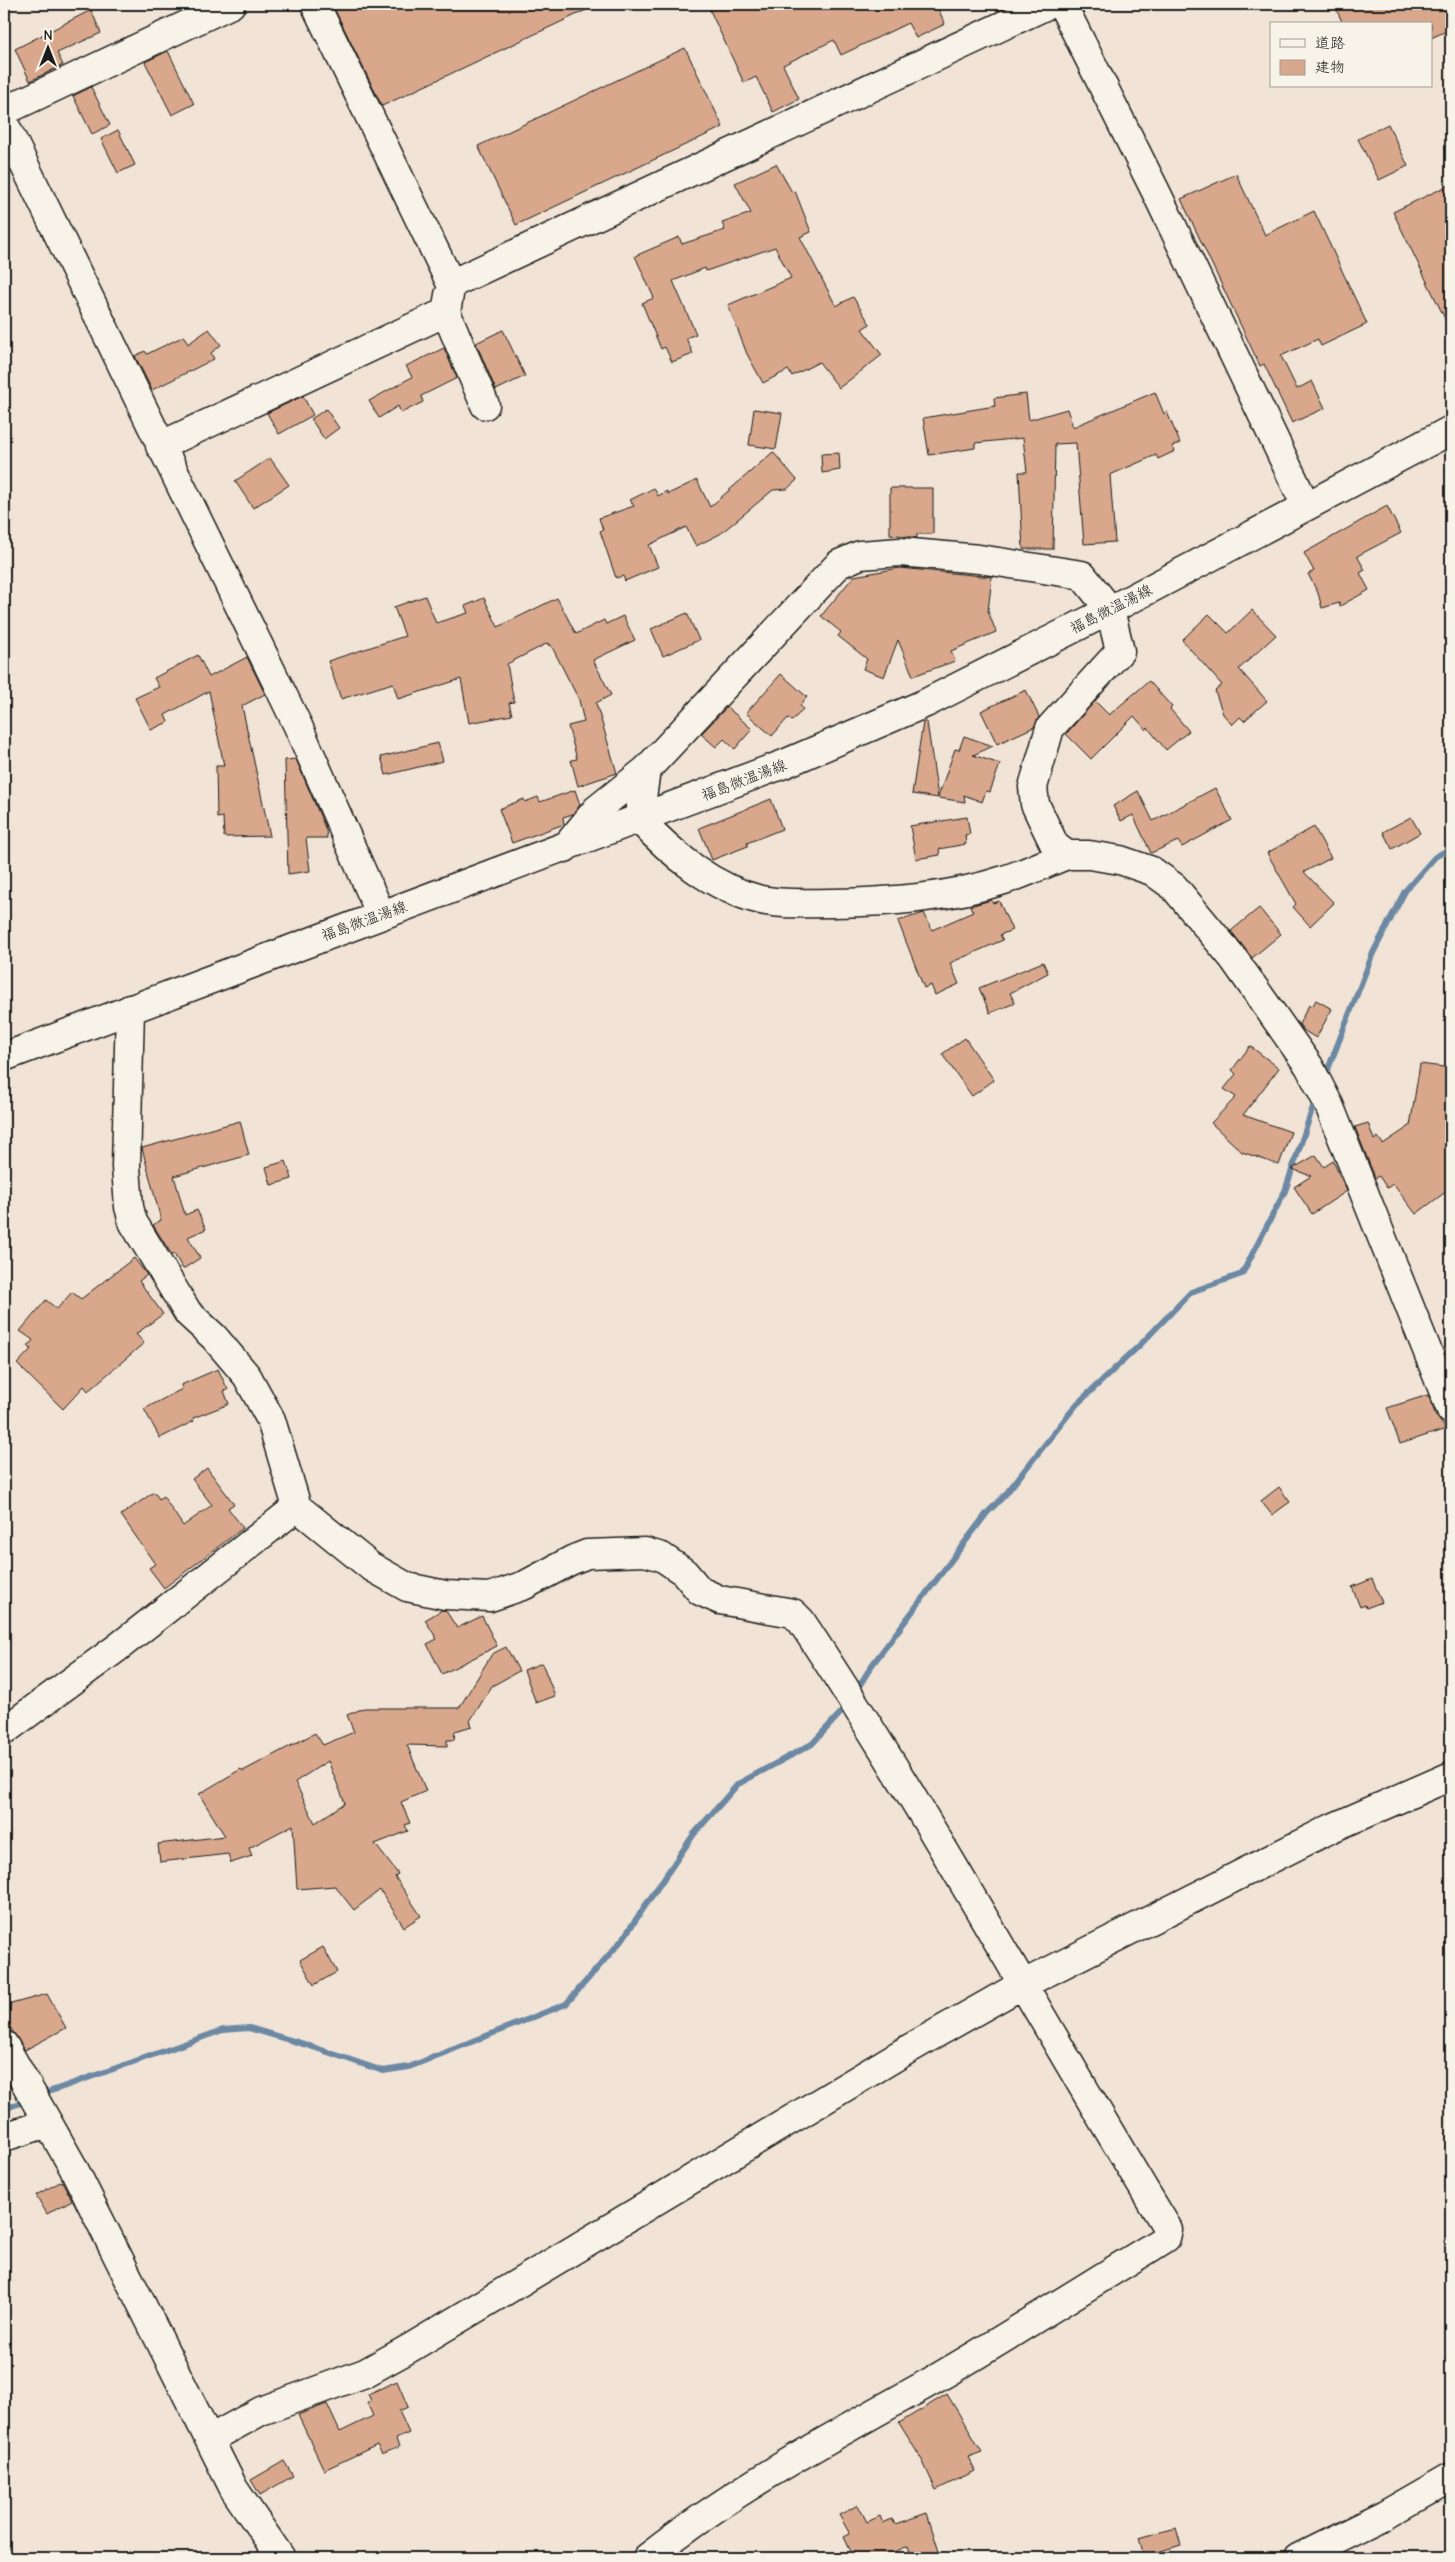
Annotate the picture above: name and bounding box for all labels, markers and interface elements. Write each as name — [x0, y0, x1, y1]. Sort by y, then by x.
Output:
north arrow — [22, 22, 72, 72]
legend — [1270, 22, 1432, 88]
text: N — [43, 27, 53, 44]
text: 道路 — [1315, 34, 1345, 52]
text: 建物 — [1315, 58, 1345, 76]
street label: 福島微温湯線 — [1067, 581, 1155, 637]
street label: 福島微温湯線 — [699, 755, 789, 805]
street label: 福島微温湯線 — [319, 897, 409, 945]

